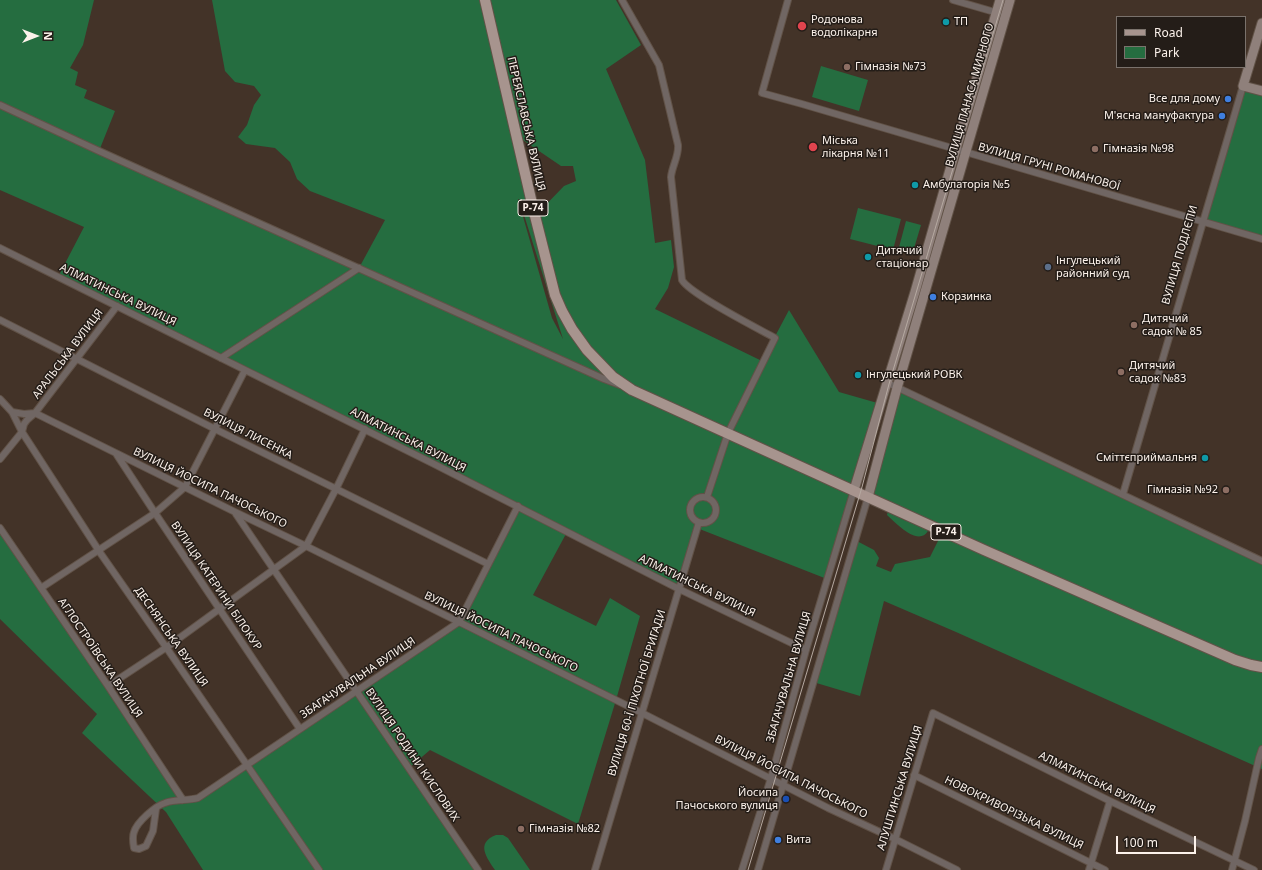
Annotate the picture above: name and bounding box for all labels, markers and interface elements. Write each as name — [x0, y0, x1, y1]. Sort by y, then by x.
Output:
place label: Родонова водолікарня — [811, 13, 878, 39]
place label: ТП — [954, 15, 968, 29]
north arrow — [16, 16, 56, 56]
legend — [1116, 16, 1246, 68]
marker: ТП — [941, 17, 951, 27]
marker: Родонова водолікарня — [796, 20, 808, 32]
street label: ВУЛИЦЯ ПАНАСА МИРНОГО — [943, 21, 997, 169]
text: Road — [1154, 24, 1183, 41]
text: N — [41, 32, 56, 40]
text: Park — [1154, 44, 1179, 61]
street label: ПЕРЕЯСЛАВСЬКА ВУЛИЦЯ — [504, 56, 548, 192]
place label: Гімназія №73 — [855, 60, 926, 74]
marker: Гімназія №73 — [842, 62, 852, 72]
place label: Все для дому — [1149, 92, 1220, 106]
marker: Все для дому — [1223, 94, 1233, 104]
place label: М'ясна мануфактура — [1104, 109, 1214, 123]
marker: М'ясна мануфактура — [1217, 111, 1227, 121]
place label: Міська лікарня №11 — [822, 134, 889, 160]
street label: ВУЛИЦЯ ГРУНІ РОМАНОВОЇ — [976, 140, 1122, 194]
marker: Міська лікарня №11 — [807, 141, 819, 153]
place label: Гімназія №98 — [1103, 142, 1174, 156]
marker: Гімназія №98 — [1090, 144, 1100, 154]
place label: Амбулаторія №5 — [923, 178, 1010, 192]
marker: Амбулаторія №5 — [910, 180, 920, 190]
road number: Р-74 — [518, 200, 548, 216]
street label: ВУЛИЦЯ ПОДЛЄПИ — [1160, 204, 1200, 306]
place label: Дитячий стаціонар — [876, 244, 928, 270]
marker: Дитячий стаціонар — [863, 252, 873, 262]
place label: Інгулецький районний суд — [1056, 254, 1129, 280]
street label: АЛМАТИНСЬКА ВУЛИЦЯ — [58, 261, 178, 329]
marker: Інгулецький районний суд — [1043, 262, 1053, 272]
place label: Корзинка — [941, 290, 992, 304]
marker: Корзинка — [928, 292, 938, 302]
street label: АРАЛЬСЬКА ВУЛИЦЯ — [30, 306, 106, 402]
place label: Дитячий садок № 85 — [1142, 312, 1202, 338]
marker: Дитячий садок № 85 — [1129, 320, 1139, 330]
place label: Дитячий садок №83 — [1129, 359, 1186, 385]
marker: Дитячий садок №83 — [1116, 367, 1126, 377]
place label: Інгулецький РОВК — [866, 368, 962, 382]
marker: Інгулецький РОВК — [853, 370, 863, 380]
street label: АЛМАТИНСЬКА ВУЛИЦЯ — [348, 405, 468, 475]
street label: ВУЛИЦЯ ЛИСЕНКА — [201, 406, 295, 462]
street label: ВУЛИЦЯ ЙОСИПА ПАЧОСЬКОГО — [131, 445, 289, 531]
place label: Сміттєприймальня — [1096, 451, 1197, 465]
marker: Сміттєприймальня — [1200, 453, 1210, 463]
place label: Гімназія №92 — [1147, 483, 1218, 497]
marker: Гімназія №92 — [1221, 485, 1231, 495]
street label: ВУЛИЦЯ КАТЕРИНИ БІЛОКУР — [168, 519, 264, 653]
road number: Р-74 — [931, 524, 961, 540]
street label: АЛМАТИНСЬКА ВУЛИЦЯ — [637, 552, 757, 620]
street label: ДЕСНЯНСЬКА ВУЛИЦЯ — [131, 584, 211, 690]
street label: ВУЛИЦЯ ЙОСИПА ПАЧОСЬКОГО — [422, 589, 580, 675]
street label: АГЛОСТРОЇВСЬКА ВУЛИЦЯ — [55, 596, 145, 720]
street label: ВУЛИЦЯ 60-Ї ПІХОТНОЇ БРИГАДИ — [605, 608, 669, 778]
street label: ЗБАГАЧУВАЛЬНА ВУЛИЦЯ — [764, 610, 814, 744]
street label: ЗБАГАЧУВАЛЬНА ВУЛИЦЯ — [298, 634, 418, 722]
street label: ВУЛИЦЯ РОДИНИ КИСЛОВИХ — [362, 686, 462, 824]
street label: АЛУШТИНСЬКА ВУЛИЦЯ — [875, 724, 925, 852]
street label: ВУЛИЦЯ ЙОСИПА ПАЧОСЬКОГО — [712, 733, 870, 821]
street label: АЛМАТИНСЬКА ВУЛИЦЯ — [1037, 749, 1157, 817]
street label: НОВОКРИВОРІЗЬКА ВУЛИЦЯ — [942, 774, 1086, 852]
place label: Йосипа Пачоського вулиця — [676, 786, 778, 812]
marker: Йосипа Пачоського вулиця — [781, 794, 791, 804]
place label: Гімназія №82 — [529, 822, 600, 836]
marker: Гімназія №82 — [516, 824, 526, 834]
scale bar — [1118, 828, 1198, 854]
place label: Вита — [786, 833, 811, 847]
text: 100 m — [1123, 834, 1158, 851]
marker: Вита — [773, 835, 783, 845]

